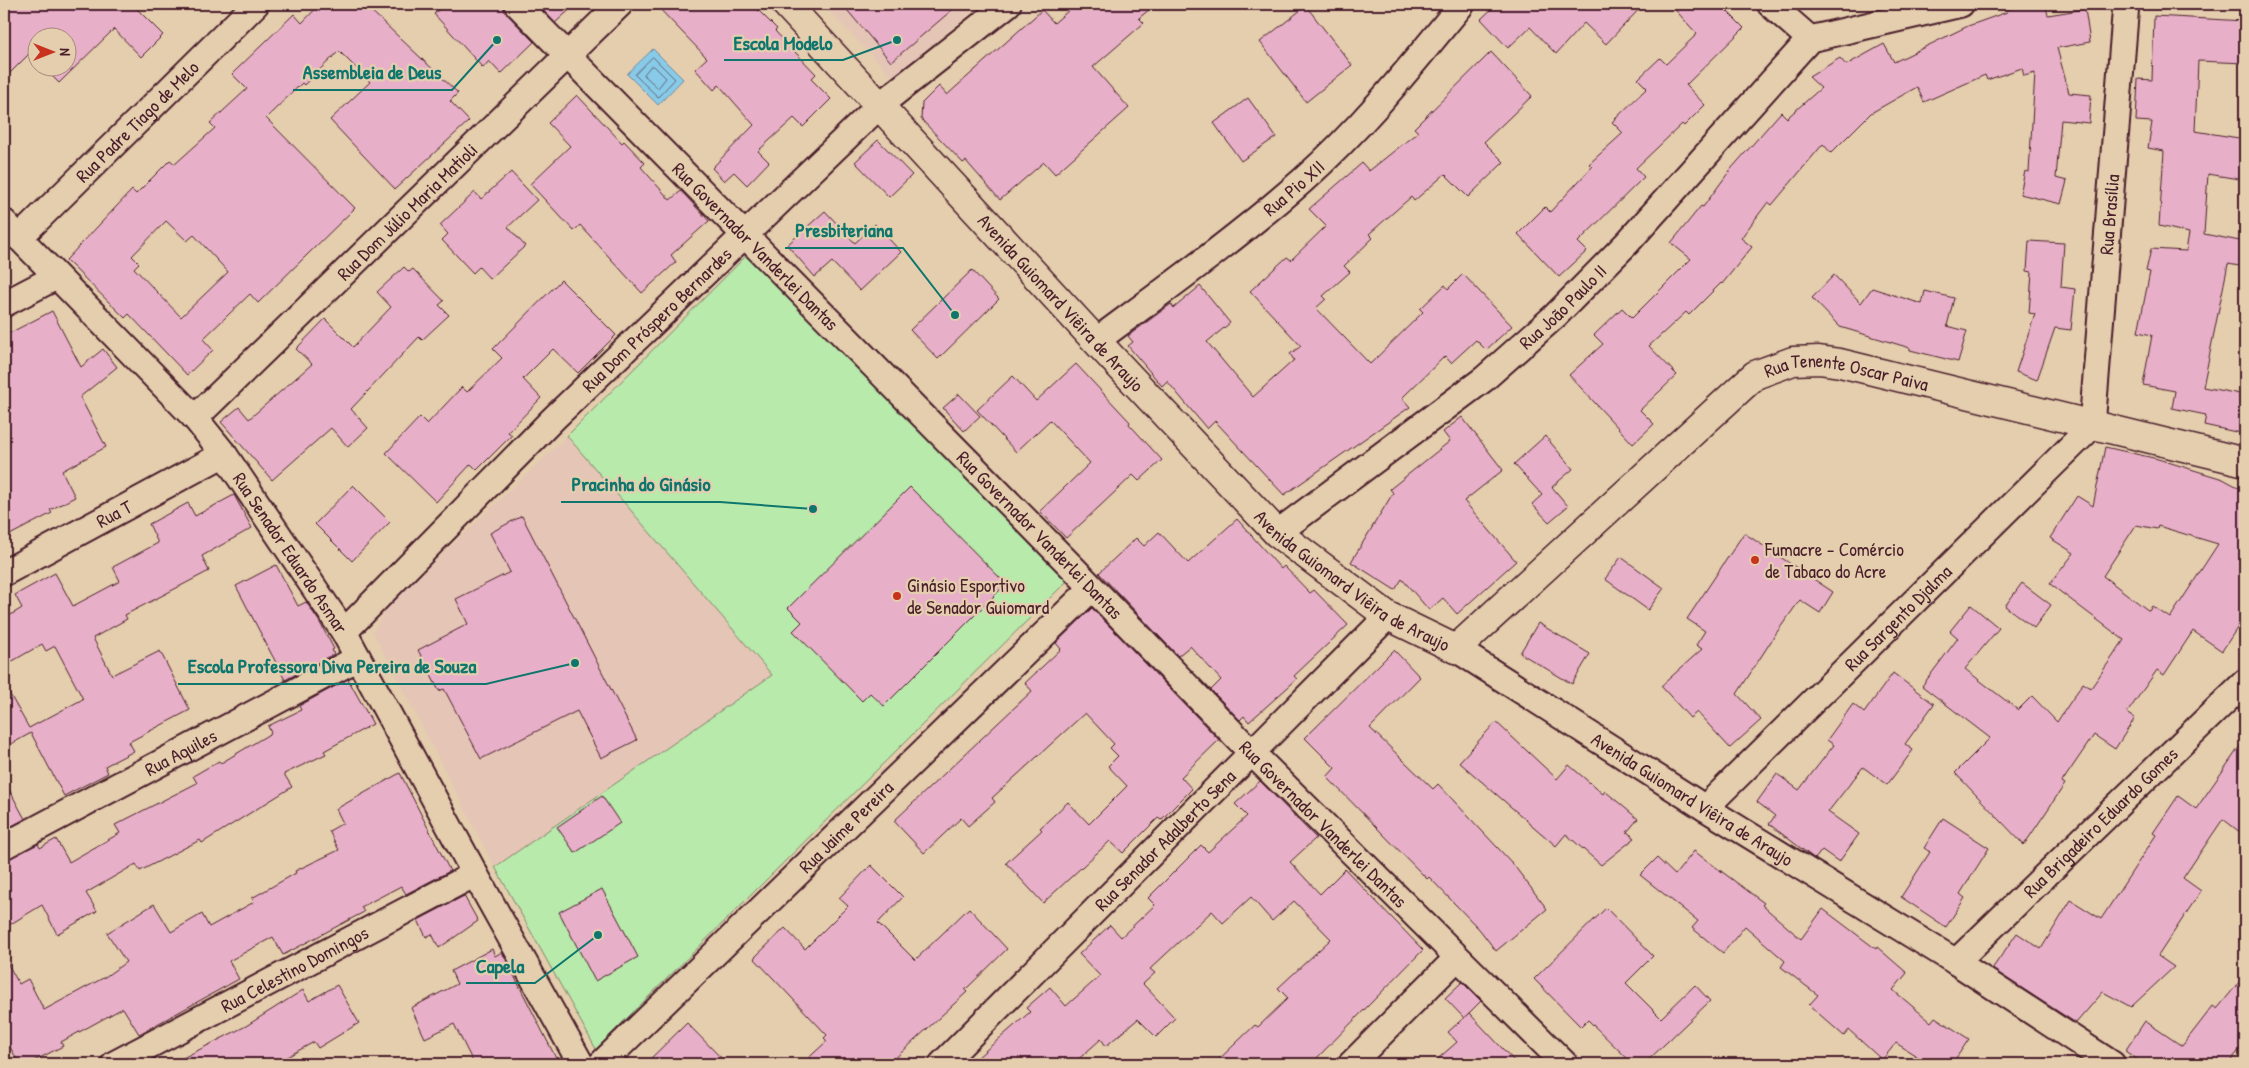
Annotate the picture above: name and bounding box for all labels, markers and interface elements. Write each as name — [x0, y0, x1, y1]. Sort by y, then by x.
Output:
callout: Escola Modelo — [724, 25, 843, 60]
north arrow — [28, 28, 78, 78]
text: Escola Modelo — [733, 29, 833, 56]
text: N — [56, 48, 75, 56]
street label: Rua Padre Tiago de Melo — [70, 54, 205, 188]
callout: Assembleia de Deus — [293, 55, 452, 90]
text: Assembleia de Deus — [303, 58, 442, 85]
street label: Rua Dom Júlio Maria Matioli — [331, 137, 483, 286]
street label: Rua Pio XII — [1257, 154, 1330, 222]
street label: Rua Governador Vanderlei Dantas — [667, 156, 845, 336]
street label: Rua Brasília — [2093, 173, 2125, 256]
street label: Avenida Guiomard Viêira de Araujo — [972, 208, 1150, 397]
callout: Presbiteriana — [785, 213, 903, 248]
text: Presbiteriana — [795, 216, 893, 243]
street label: Rua Dom Próspero Bernardes — [576, 241, 737, 398]
street label: Rua João Paulo II — [1513, 258, 1612, 355]
street label: Rua Tenente Oscar Paiva — [1760, 347, 1932, 397]
street label: Rua Governador Vanderlei Dantas — [951, 445, 1129, 625]
street label: Rua Senador Eduardo Asmar — [227, 467, 355, 639]
callout: Pracinha do Ginásio — [561, 467, 720, 502]
text: Pracinha do Ginásio — [572, 470, 710, 497]
street label: Rua T — [91, 493, 137, 534]
street label: Avenida Guiomard Viêira de Araujo — [1249, 504, 1455, 657]
place label: Fumacre - Comércio de Tabaco do Acre — [1764, 536, 1904, 584]
marker: Fumacre - Comércio de Tabaco do Acre — [1749, 554, 1761, 566]
street label: Rua Sargento Djalma — [1838, 558, 1958, 676]
place label: Ginásio Esportivo de Senador Guiomard — [907, 572, 1050, 620]
marker: Ginásio Esportivo de Senador Guiomard — [891, 590, 903, 602]
callout: Escola Professora Diva Pereira de Souza — [178, 649, 486, 684]
text: Escola Professora Diva Pereira de Souza — [188, 652, 476, 679]
street label: Rua Aquiles — [140, 722, 221, 782]
street label: Avenida Guiomard Viêira de Araujo — [1586, 726, 1799, 872]
street label: Rua Governador Vanderlei Dantas — [1234, 735, 1413, 913]
street label: Rua Brigadeiro Eduardo Gomes — [2017, 741, 2183, 903]
street label: Rua Senador Adalberto Sena — [1089, 763, 1242, 917]
street label: Rua Jaime Pereira — [793, 774, 899, 879]
street label: Rua Celestino Domingos — [216, 919, 373, 1019]
callout: Capela — [466, 948, 535, 983]
text: Capela — [476, 952, 524, 980]

